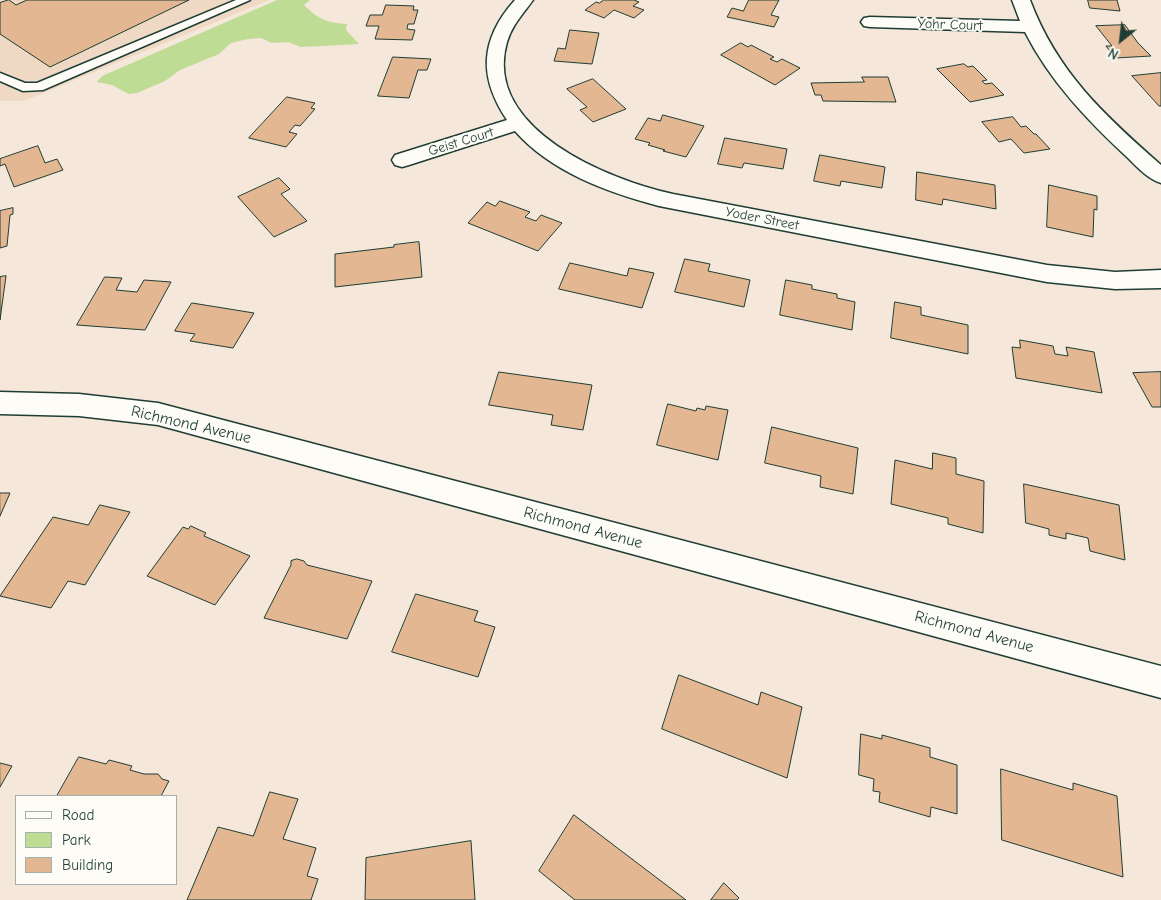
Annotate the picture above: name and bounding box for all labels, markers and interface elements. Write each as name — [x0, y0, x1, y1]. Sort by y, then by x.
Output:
street label: Yohr Court — [917, 15, 983, 35]
north arrow — [1096, 15, 1146, 65]
text: N — [1105, 44, 1122, 63]
street label: Geist Court — [426, 124, 496, 160]
street label: Yoder Street — [724, 204, 800, 234]
street label: Richmond Avenue — [129, 402, 253, 448]
street label: Richmond Avenue — [521, 503, 645, 553]
street label: Richmond Avenue — [912, 607, 1036, 657]
legend — [15, 795, 178, 885]
text: Road — [62, 806, 94, 824]
text: Park — [62, 831, 91, 849]
text: Building — [62, 856, 113, 874]

